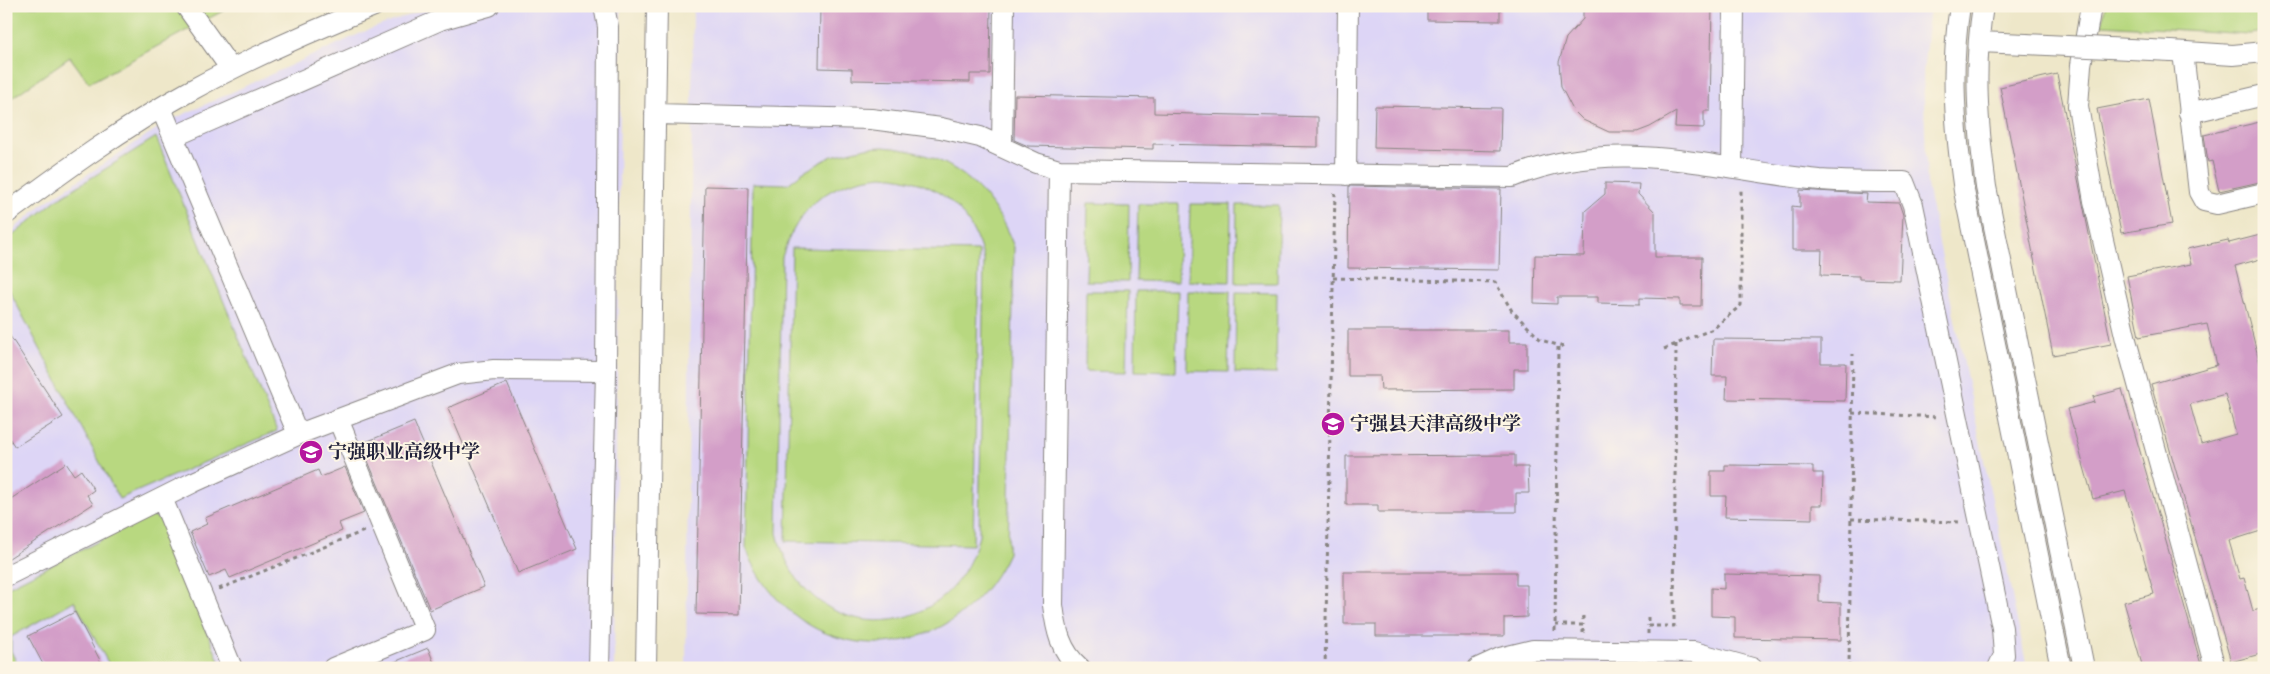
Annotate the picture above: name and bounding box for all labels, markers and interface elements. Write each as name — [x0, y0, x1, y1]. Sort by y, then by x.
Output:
school or university icon: 宁强县天津高级中学 — [1320, 411, 1346, 437]
place label: 宁强县天津高级中学 — [1350, 411, 1521, 437]
school or university icon: 宁强职业高级中学 — [298, 439, 324, 465]
place label: 宁强职业高级中学 — [328, 439, 480, 465]

